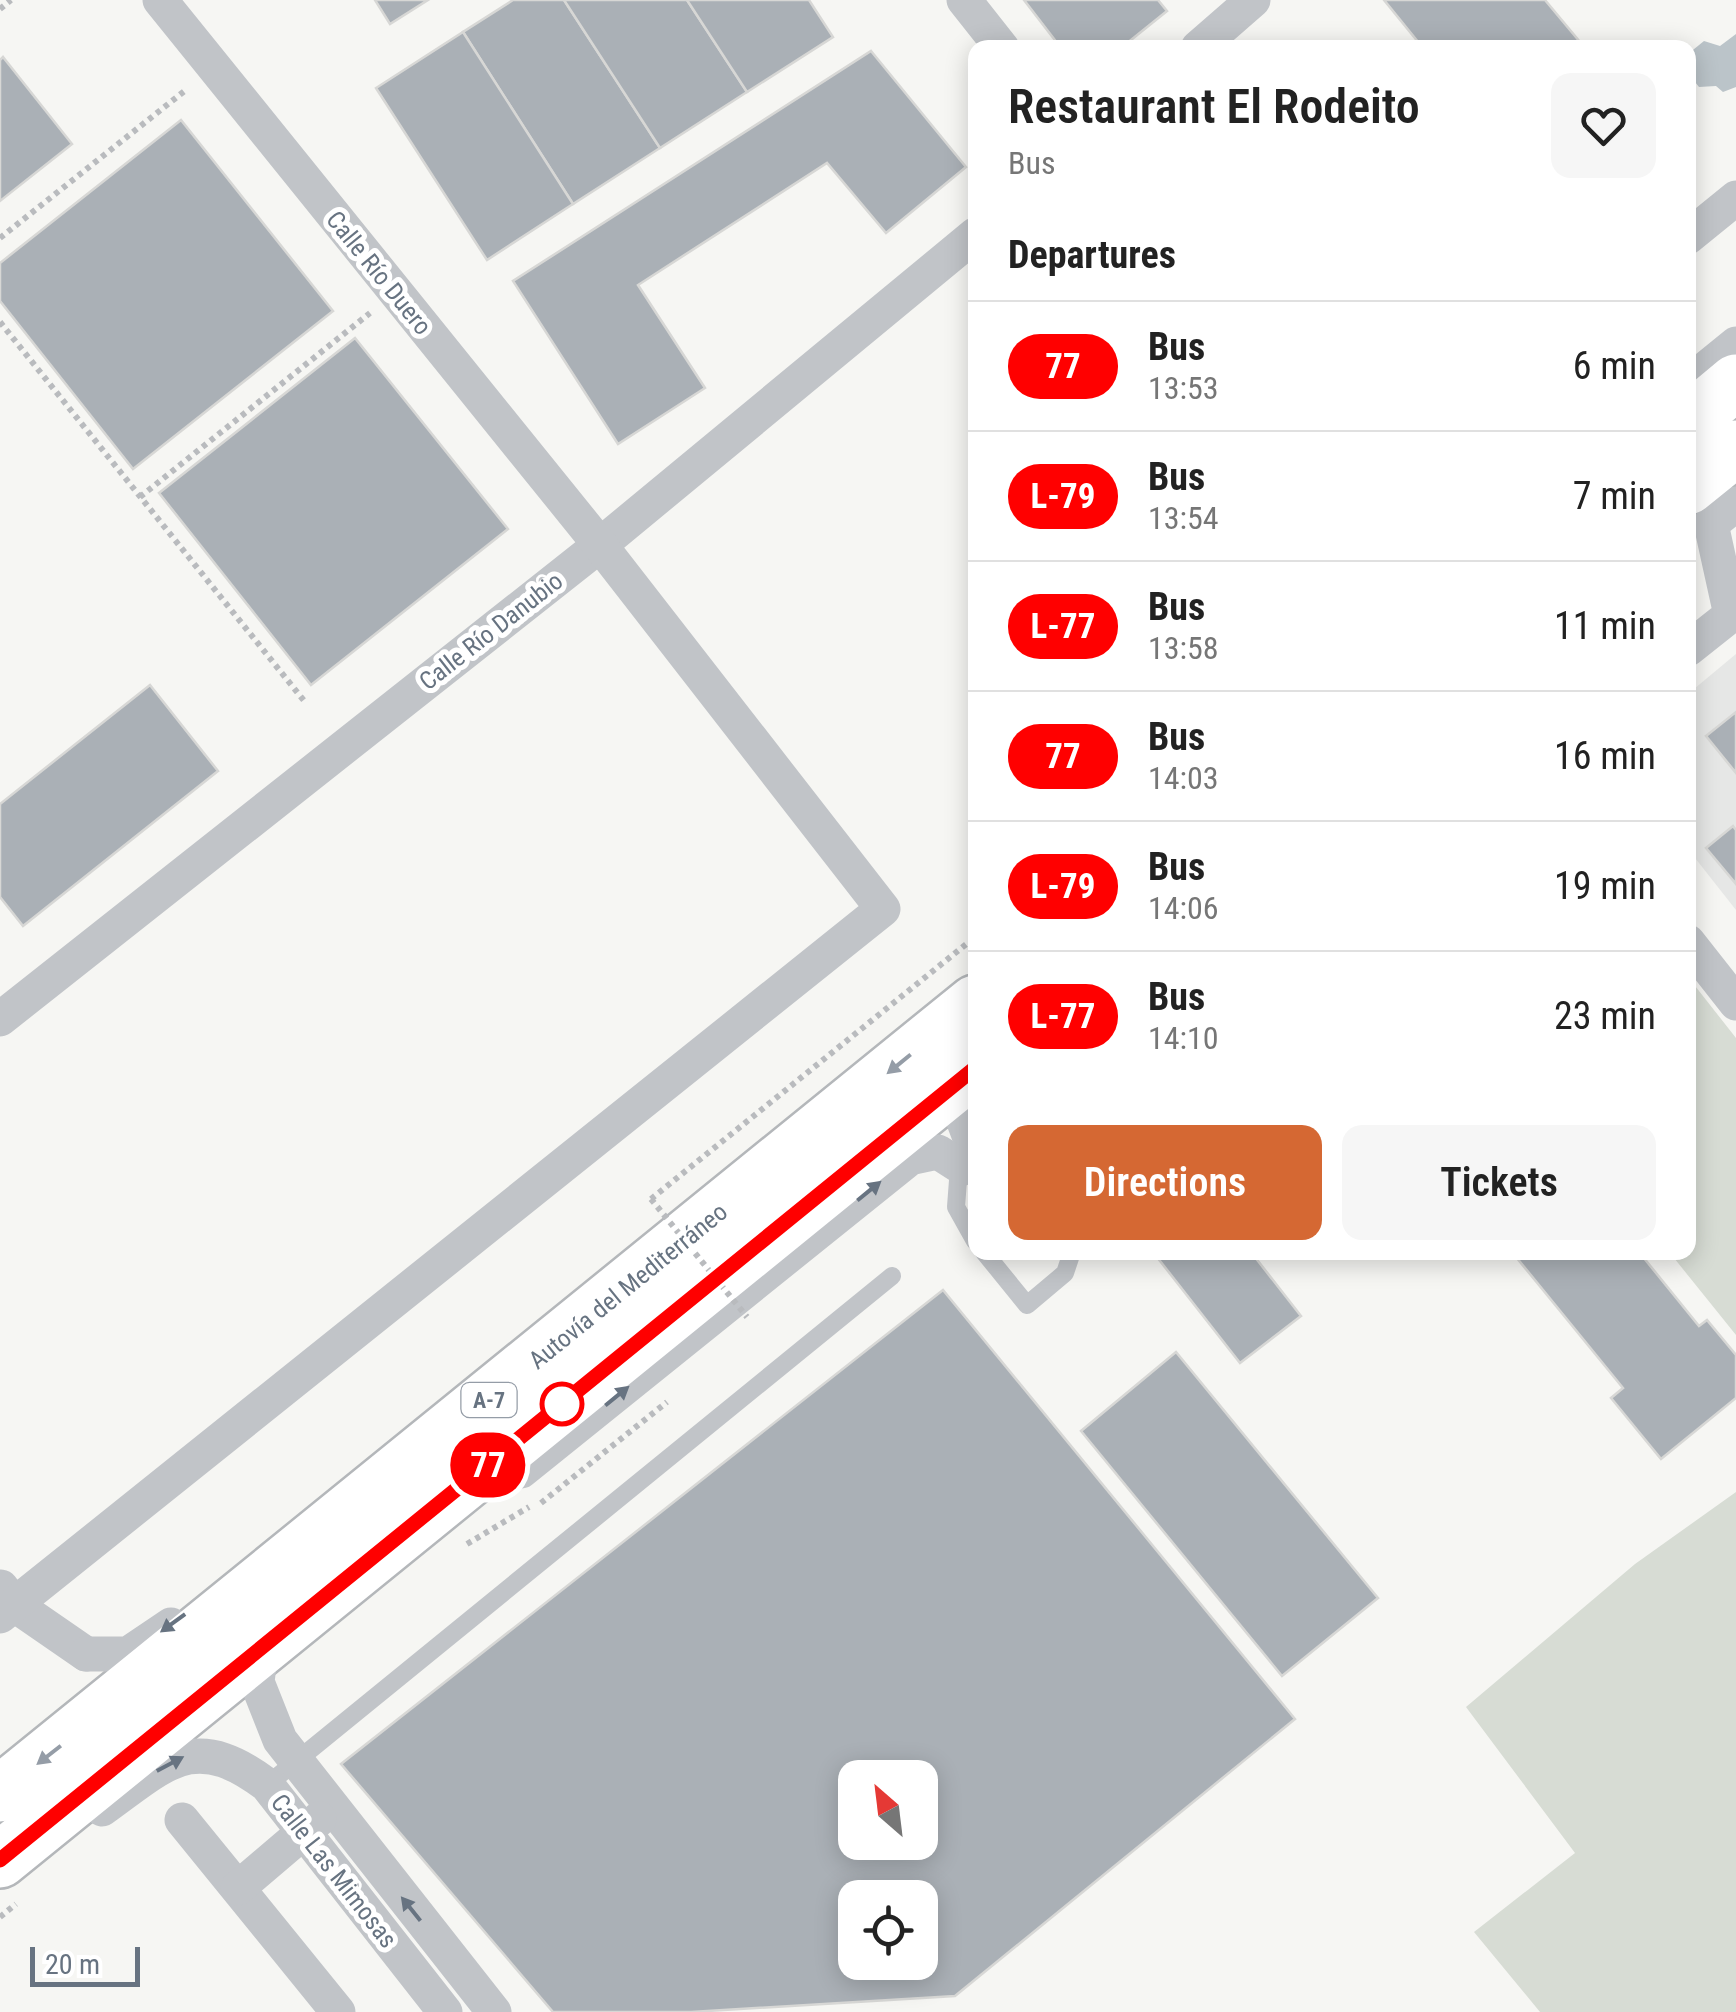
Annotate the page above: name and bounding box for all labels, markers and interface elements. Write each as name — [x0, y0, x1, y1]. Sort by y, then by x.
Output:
button: heart — [1551, 73, 1656, 178]
text: Restaurant El Rodeito — [1008, 78, 1420, 135]
text: Bus — [1008, 144, 1056, 182]
street label: Calle Río Duero — [320, 205, 438, 341]
text: Departures — [1008, 233, 1176, 277]
text: Bus — [1148, 325, 1205, 369]
text: 6 min — [1573, 344, 1656, 388]
text: 77 — [1045, 346, 1081, 387]
text: 13:53 — [1148, 369, 1219, 407]
text: Bus — [1148, 455, 1205, 499]
text: 7 min — [1573, 474, 1656, 518]
text: L-79 — [1031, 476, 1095, 517]
text: 13:54 — [1148, 499, 1219, 537]
street label: Calle Río Danubio — [414, 566, 568, 696]
text: Bus — [1148, 585, 1205, 629]
text: 11 min — [1554, 604, 1656, 648]
text: L-77 — [1031, 606, 1095, 647]
text: 13:58 — [1148, 629, 1219, 667]
text: Bus — [1148, 715, 1205, 759]
text: 16 min — [1554, 734, 1656, 778]
text: 77 — [1045, 736, 1081, 777]
text: 14:03 — [1148, 759, 1219, 797]
text: Bus — [1148, 845, 1205, 889]
text: 19 min — [1554, 864, 1656, 908]
text: L-79 — [1031, 866, 1095, 907]
text: 14:06 — [1148, 889, 1219, 927]
text: Bus — [1148, 975, 1205, 1019]
text: 23 min — [1554, 994, 1656, 1038]
text: L-77 — [1031, 996, 1095, 1037]
text: 14:10 — [1148, 1019, 1219, 1057]
one-way arrow — [887, 1053, 912, 1075]
button: Directions — [1008, 1125, 1322, 1240]
button: Tickets — [1342, 1125, 1656, 1240]
one-way arrow — [856, 1181, 881, 1202]
street label: Autovía del Mediterráneo — [523, 1197, 733, 1375]
road number: A-7 — [462, 1383, 516, 1417]
unlabelled marker — [541, 1383, 583, 1425]
one-way arrow — [604, 1386, 629, 1407]
line badge: 77 — [443, 1432, 533, 1498]
text: 77 — [470, 1445, 506, 1486]
one-way arrow — [160, 1613, 186, 1632]
one-way arrow — [37, 1744, 63, 1765]
one-way arrow — [155, 1756, 184, 1773]
north arrow — [838, 1760, 938, 1860]
map controls — [838, 1760, 938, 1980]
street label: Calle Las Mimosas — [265, 1788, 403, 1954]
button: locate — [838, 1880, 938, 1980]
one-way arrow — [401, 1896, 422, 1921]
scale bar — [30, 1942, 140, 1986]
text: 20 m — [45, 1948, 100, 1981]

